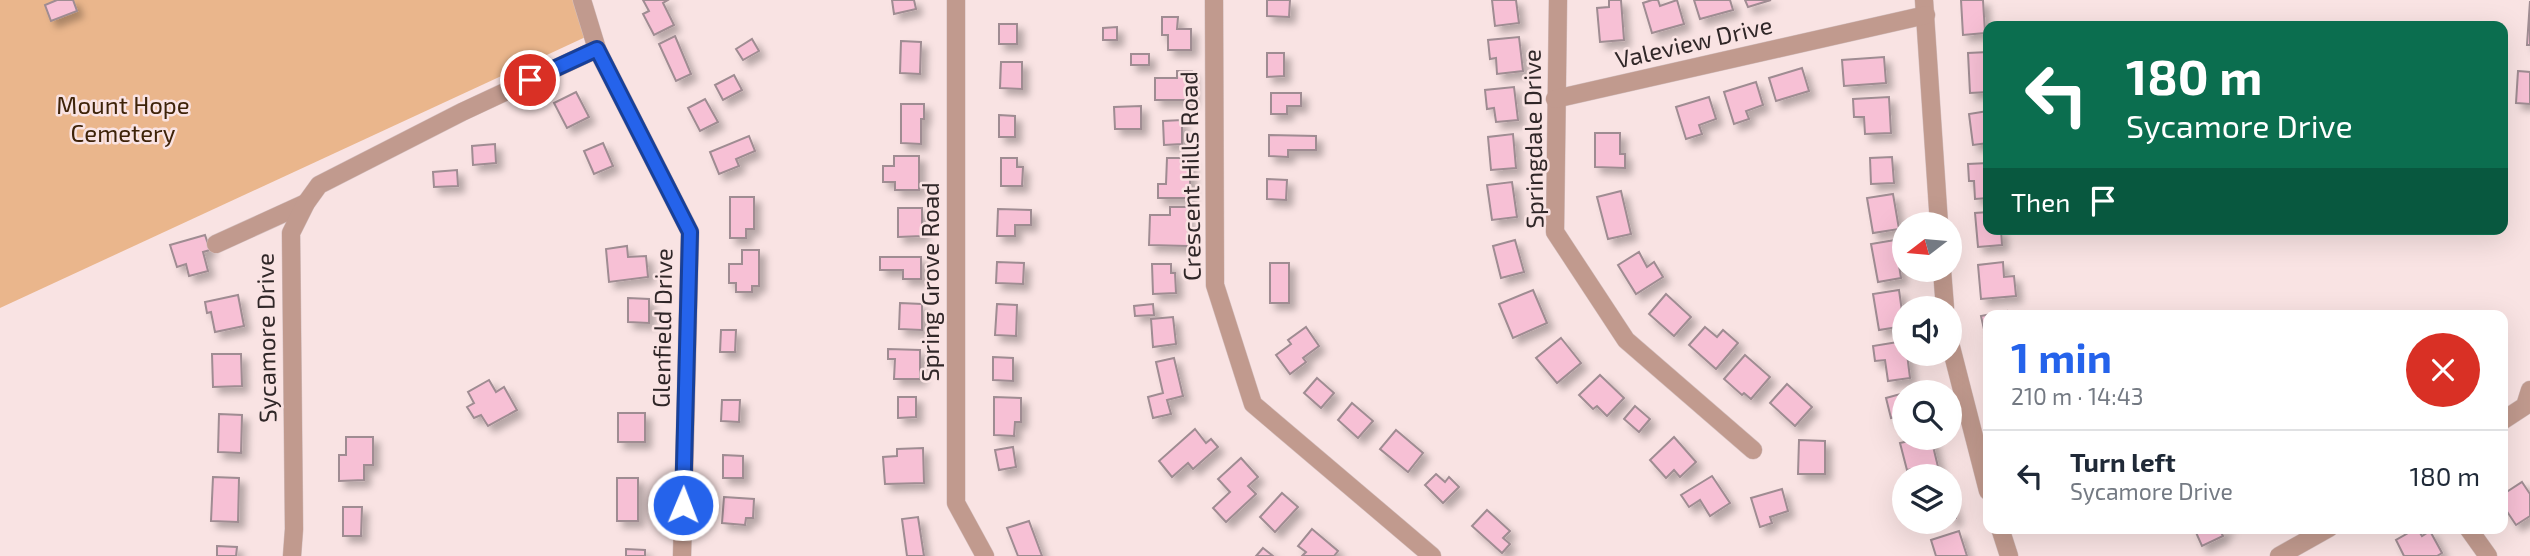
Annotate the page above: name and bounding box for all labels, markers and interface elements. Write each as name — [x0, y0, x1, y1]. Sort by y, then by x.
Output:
street label: Valeview Drive — [1612, 9, 1775, 74]
text: 180 m — [2126, 46, 2262, 105]
street label: Springdale Drive — [1516, 49, 1549, 229]
icon: left — [2011, 49, 2102, 140]
pin — [500, 50, 560, 110]
icon: arrive — [511, 61, 549, 99]
street label: Crescent Hills Road — [1173, 71, 1206, 281]
park label: Mount Hope Cemetery — [56, 90, 190, 147]
text: Sycamore Drive — [2126, 106, 2353, 144]
street label: Spring Grove Road — [915, 182, 944, 382]
icon: arrive — [2084, 182, 2122, 220]
text: Then — [2011, 186, 2070, 217]
north arrow — [1892, 212, 1962, 282]
map controls — [1892, 212, 1962, 534]
street label: Glenfield Drive — [646, 248, 677, 408]
street label: Sycamore Drive — [250, 253, 281, 423]
button: sound — [1892, 296, 1962, 366]
text: 1 min — [2011, 331, 2112, 381]
button: close — [2406, 333, 2480, 407]
button: search — [1892, 380, 1962, 450]
text: 210 m · 14:43 — [2011, 382, 2144, 410]
text: Turn left — [2070, 446, 2176, 477]
icon: left — [2011, 457, 2049, 495]
text: 180 m — [2410, 460, 2480, 491]
button: layers — [1892, 464, 1962, 534]
position arrow — [646, 468, 720, 542]
text: Sycamore Drive — [2070, 477, 2233, 505]

